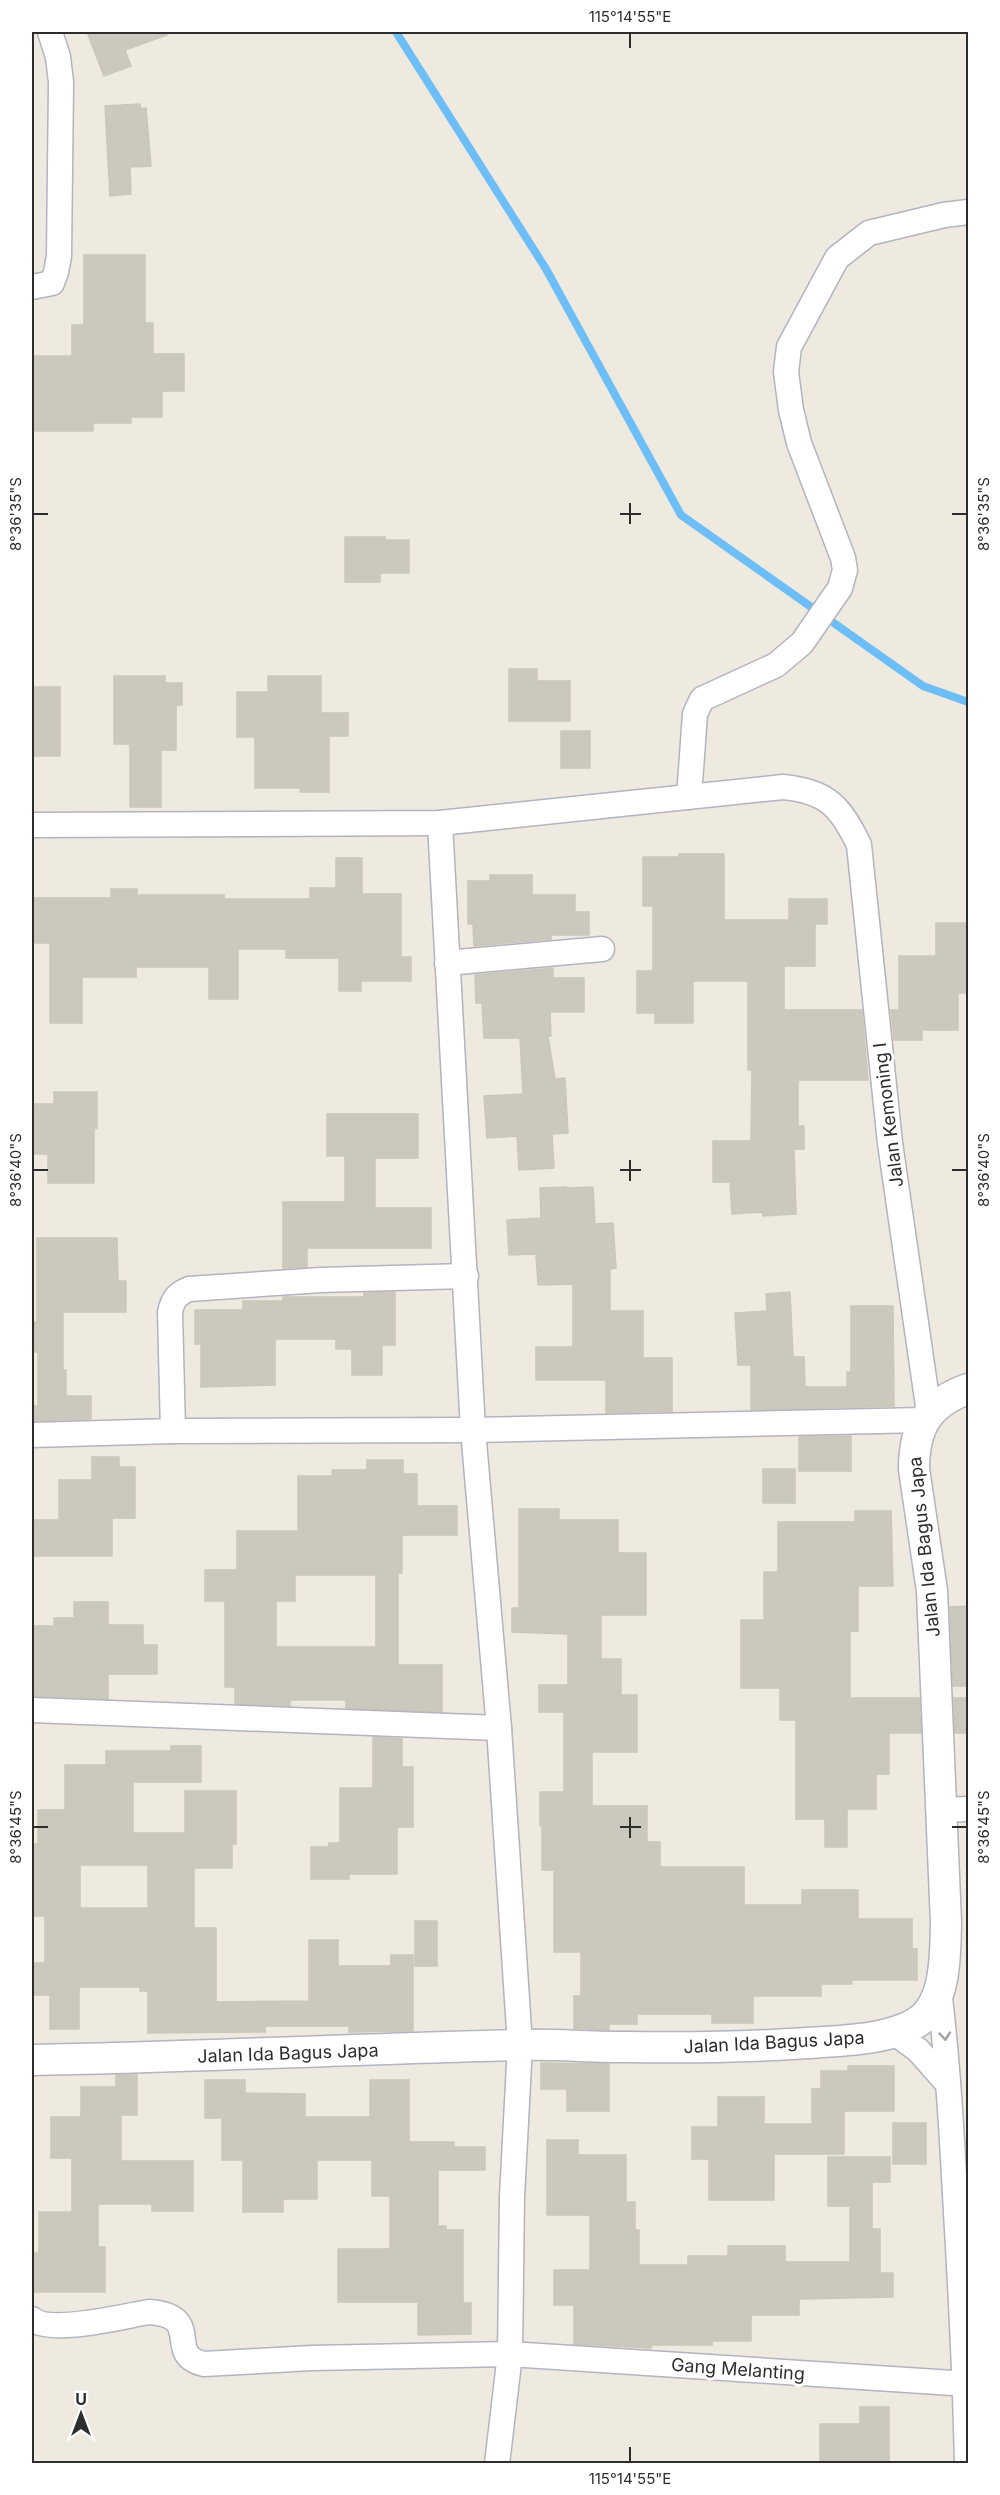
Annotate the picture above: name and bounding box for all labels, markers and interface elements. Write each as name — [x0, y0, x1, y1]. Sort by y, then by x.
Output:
text: 115°14'55"E — [589, 7, 671, 26]
text: 8°36'35"S — [6, 477, 25, 551]
text: 8°36'35"S — [974, 477, 993, 551]
street label: Jalan Kemoning I — [869, 1041, 907, 1189]
text: 8°36'40"S — [6, 1133, 25, 1207]
text: 8°36'40"S — [974, 1133, 993, 1207]
street label: Jalan Ida Bagus Japa — [904, 1456, 944, 1638]
text: 8°36'45"S — [6, 1790, 25, 1864]
text: 8°36'45"S — [974, 1790, 993, 1864]
street label: Jalan Ida Bagus Japa — [683, 2027, 865, 2057]
one-way arrow — [938, 2032, 951, 2041]
street label: Jalan Ida Bagus Japa — [197, 2039, 379, 2067]
street label: Gang Melanting — [670, 2354, 806, 2384]
north arrow — [51, 2384, 111, 2444]
text: U — [75, 2389, 87, 2409]
text: 115°14'55"E — [589, 2469, 671, 2488]

